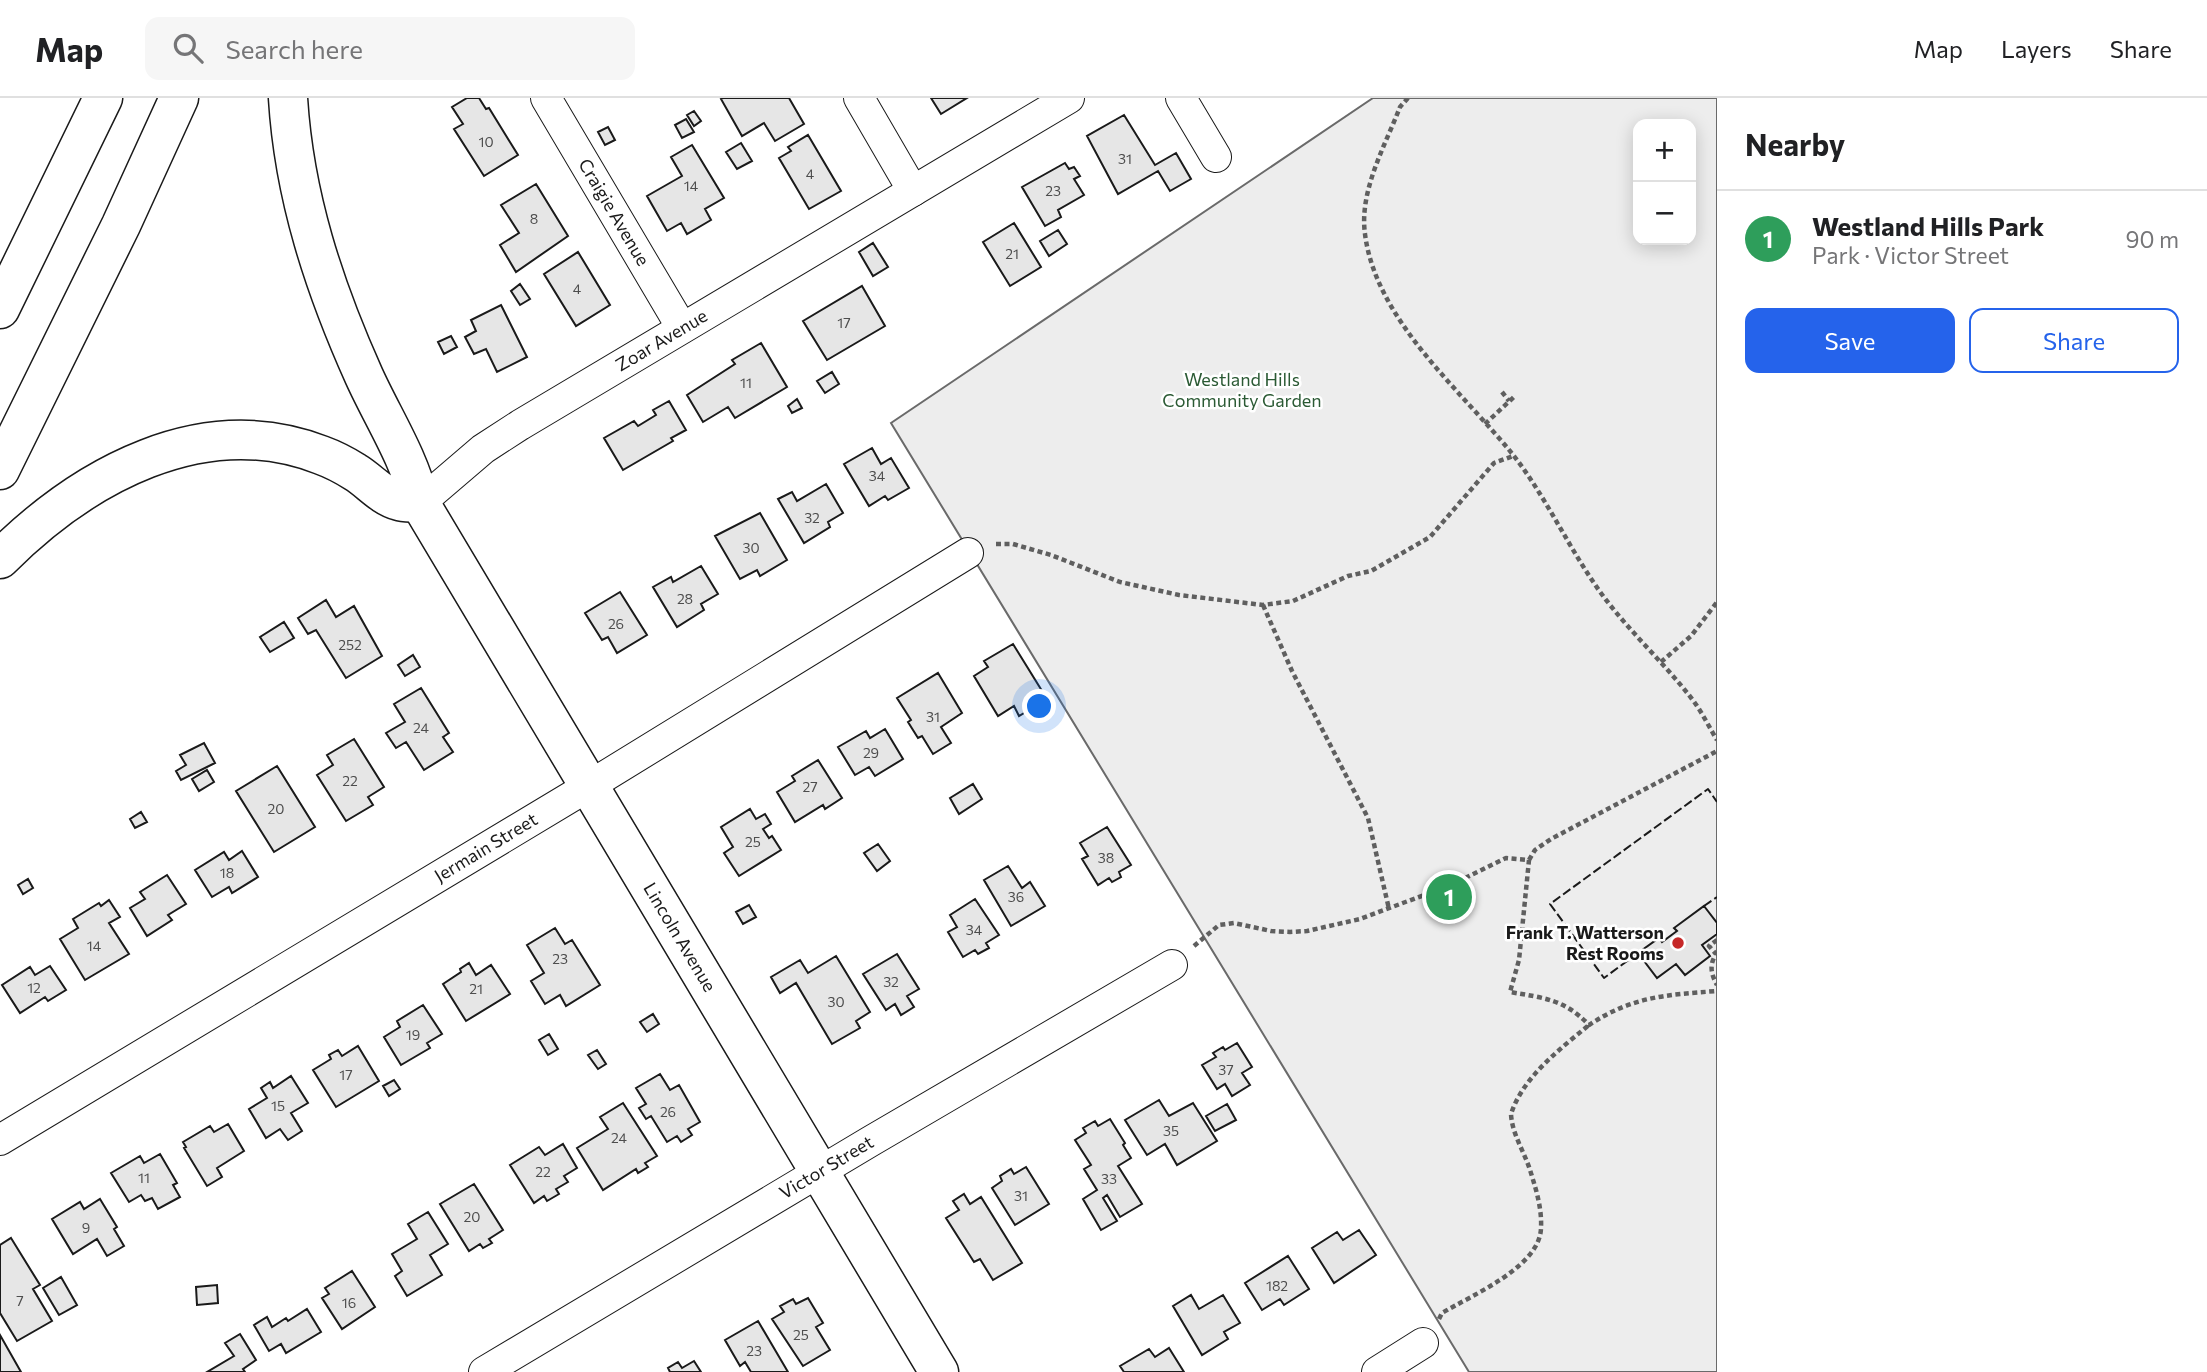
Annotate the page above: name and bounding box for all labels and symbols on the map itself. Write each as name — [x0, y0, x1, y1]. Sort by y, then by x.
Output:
house number: 10 — [478, 133, 494, 150]
house number: 31 — [1118, 150, 1132, 167]
street label: Craigie Avenue — [574, 154, 655, 270]
house number: 4 — [806, 165, 815, 182]
house number: 14 — [684, 177, 699, 194]
house number: 23 — [1045, 182, 1061, 199]
house number: 8 — [530, 210, 538, 227]
house number: 21 — [1005, 245, 1019, 262]
house number: 4 — [573, 280, 582, 297]
street label: Zoar Avenue — [611, 304, 711, 376]
house number: 17 — [837, 314, 851, 331]
park label: Westland Hills Community Garden — [1162, 368, 1322, 411]
house number: 11 — [740, 374, 752, 391]
house number: 34 — [869, 467, 886, 484]
house number: 32 — [804, 509, 820, 526]
house number: 30 — [742, 539, 760, 556]
house number: 28 — [677, 590, 693, 607]
house number: 26 — [608, 615, 624, 632]
house number: 252 — [338, 636, 362, 653]
your location — [1022, 689, 1056, 723]
house number: 31 — [926, 708, 940, 725]
house number: 24 — [413, 719, 430, 736]
house number: 29 — [863, 744, 879, 761]
house number: 22 — [342, 772, 358, 789]
house number: 27 — [802, 778, 818, 795]
house number: 20 — [268, 800, 284, 817]
street label: Jermain Street — [430, 808, 541, 886]
house number: 25 — [745, 833, 761, 850]
house number: 38 — [1098, 849, 1114, 866]
house number: 18 — [220, 864, 234, 881]
pin: 1 — [1426, 871, 1472, 923]
street label: Lincoln Avenue — [639, 878, 721, 996]
house number: 36 — [1008, 888, 1024, 905]
house number: 34 — [966, 921, 983, 938]
place label: Frank T. Watterson Rest Rooms — [1506, 921, 1664, 964]
marker: Frank T. Watterson Rest Rooms — [1670, 935, 1686, 951]
house number: 14 — [87, 937, 102, 954]
house number: 23 — [552, 950, 568, 967]
house number: 32 — [883, 973, 899, 990]
house number: 12 — [27, 979, 41, 996]
house number: 21 — [469, 980, 483, 997]
house number: 30 — [827, 993, 845, 1010]
house number: 19 — [406, 1026, 420, 1043]
house number: 37 — [1218, 1061, 1234, 1078]
house number: 17 — [339, 1066, 353, 1083]
house number: 15 — [271, 1097, 285, 1114]
house number: 26 — [660, 1103, 676, 1120]
house number: 35 — [1163, 1122, 1179, 1139]
house number: 24 — [611, 1129, 628, 1146]
street label: Victor Street — [775, 1130, 877, 1203]
house number: 22 — [535, 1163, 551, 1180]
house number: 11 — [138, 1169, 150, 1186]
house number: 33 — [1101, 1170, 1117, 1187]
house number: 31 — [1014, 1187, 1028, 1204]
house number: 20 — [464, 1208, 480, 1225]
house number: 9 — [82, 1219, 90, 1236]
house number: 182 — [1266, 1277, 1288, 1294]
house number: 7 — [16, 1292, 24, 1309]
house number: 16 — [342, 1294, 356, 1311]
house number: 25 — [793, 1326, 809, 1343]
house number: 23 — [746, 1342, 762, 1359]

